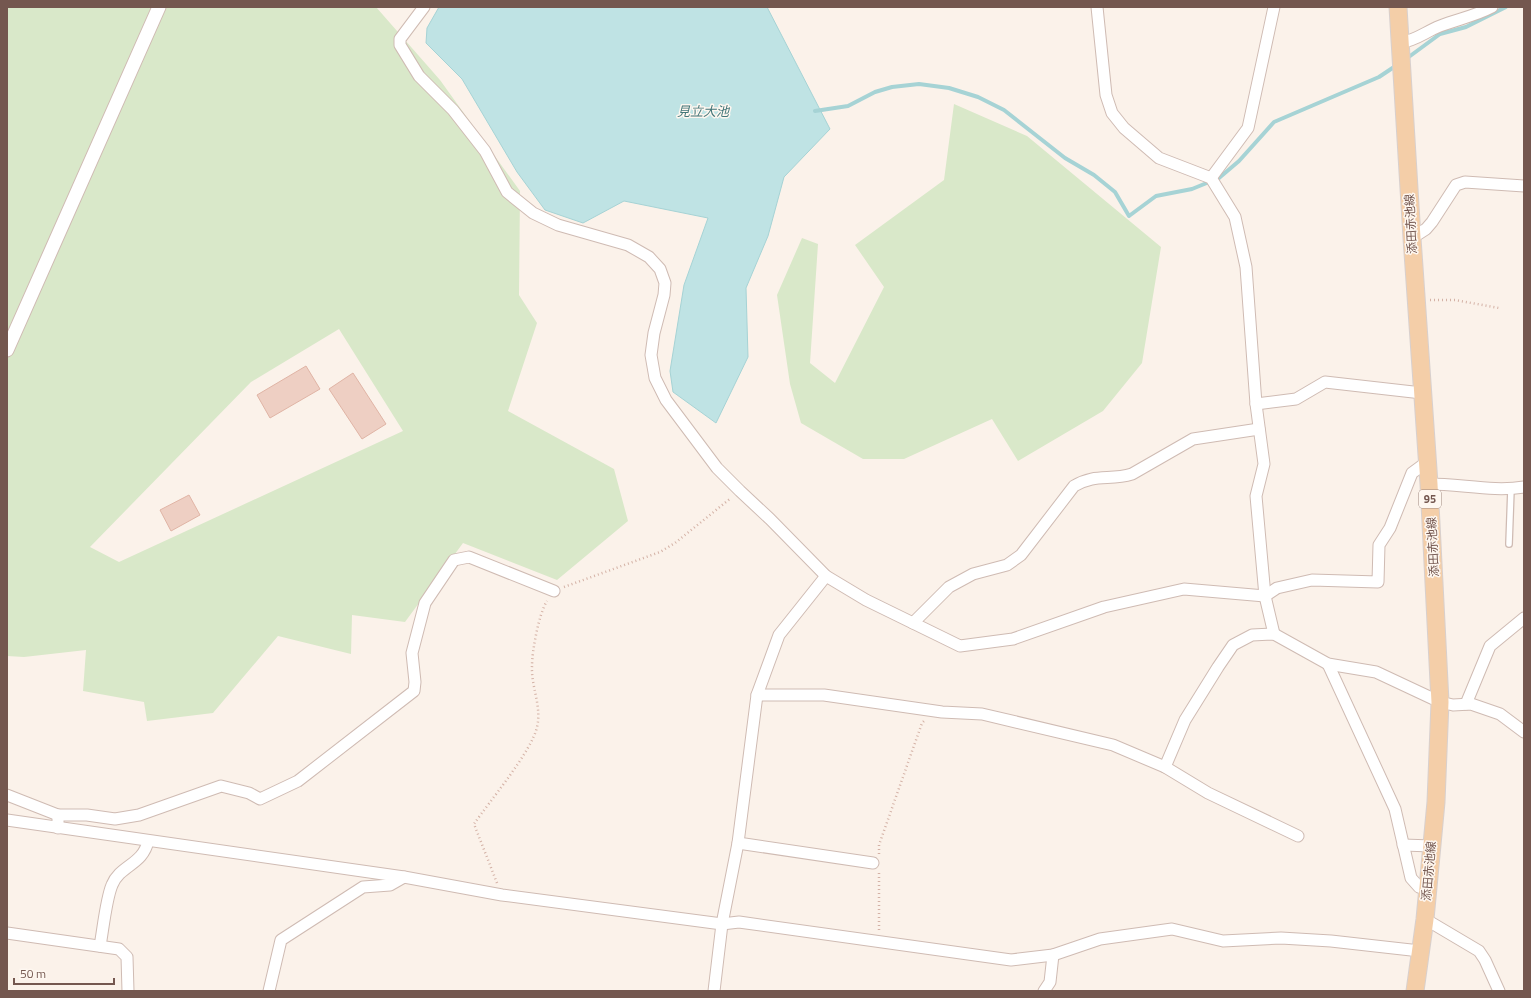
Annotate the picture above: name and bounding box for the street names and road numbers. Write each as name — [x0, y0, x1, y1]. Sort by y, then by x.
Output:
street label: 添田赤池線 — [1399, 194, 1422, 254]
road number: 95 — [1419, 490, 1441, 508]
street label: 添田赤池線 — [1421, 517, 1444, 577]
street label: 添田赤池線 — [1416, 840, 1441, 902]

